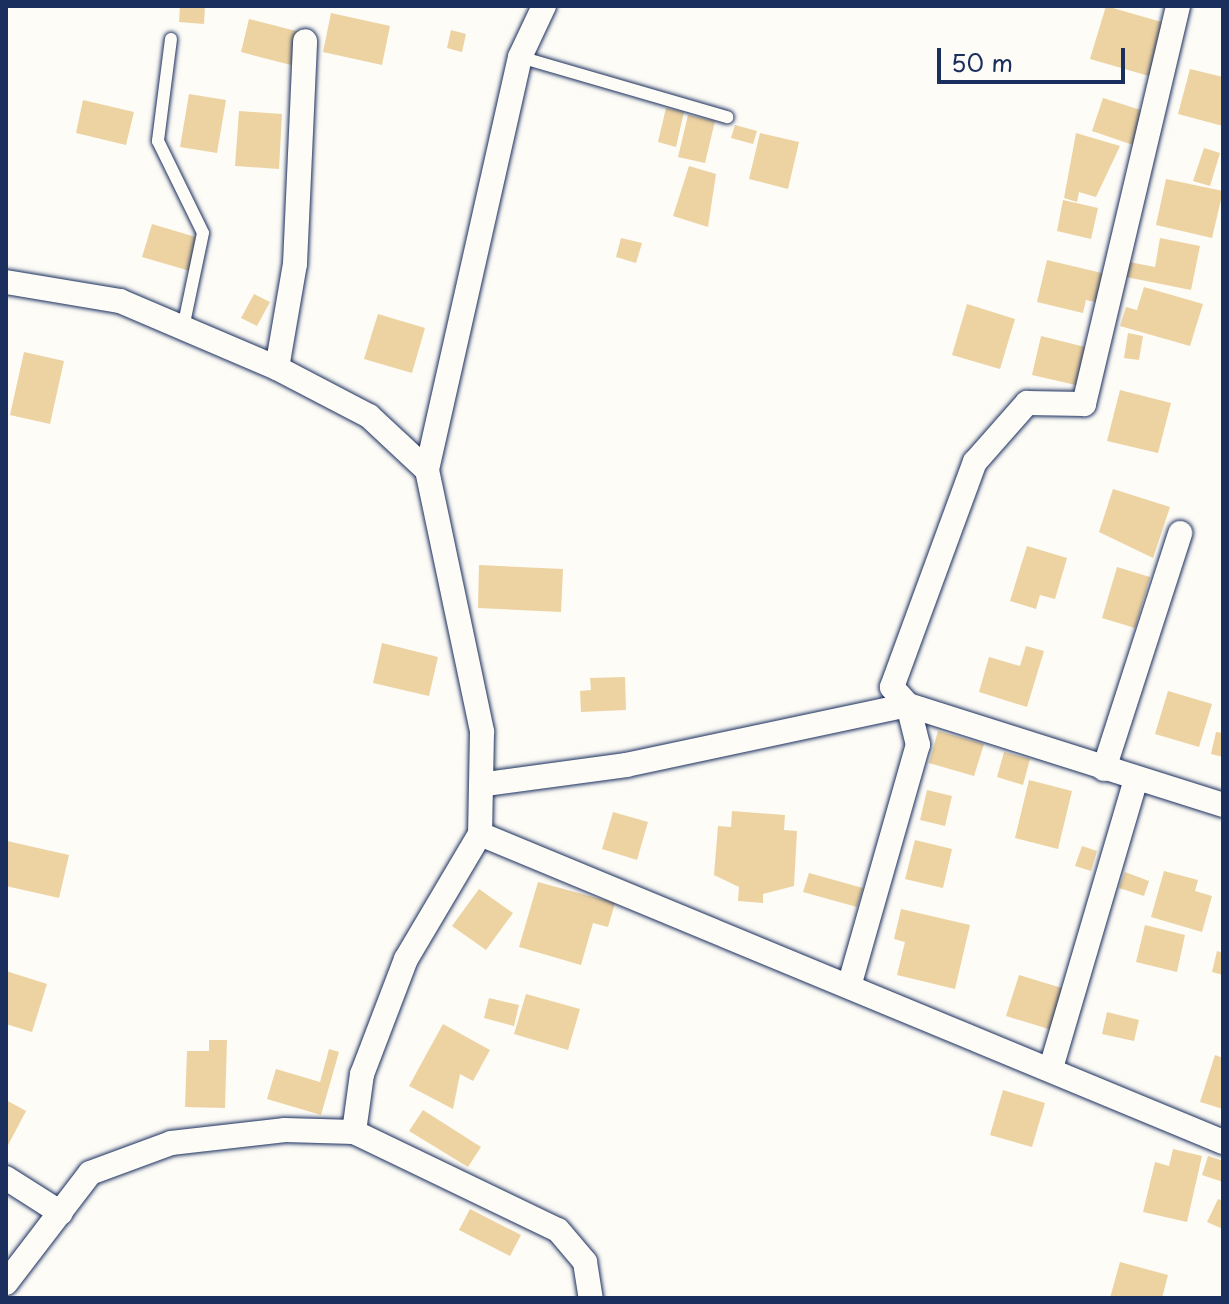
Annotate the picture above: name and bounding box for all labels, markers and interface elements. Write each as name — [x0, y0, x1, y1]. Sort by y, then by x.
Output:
scale bar — [941, 32, 1129, 82]
text: 50 m — [951, 44, 1013, 80]

